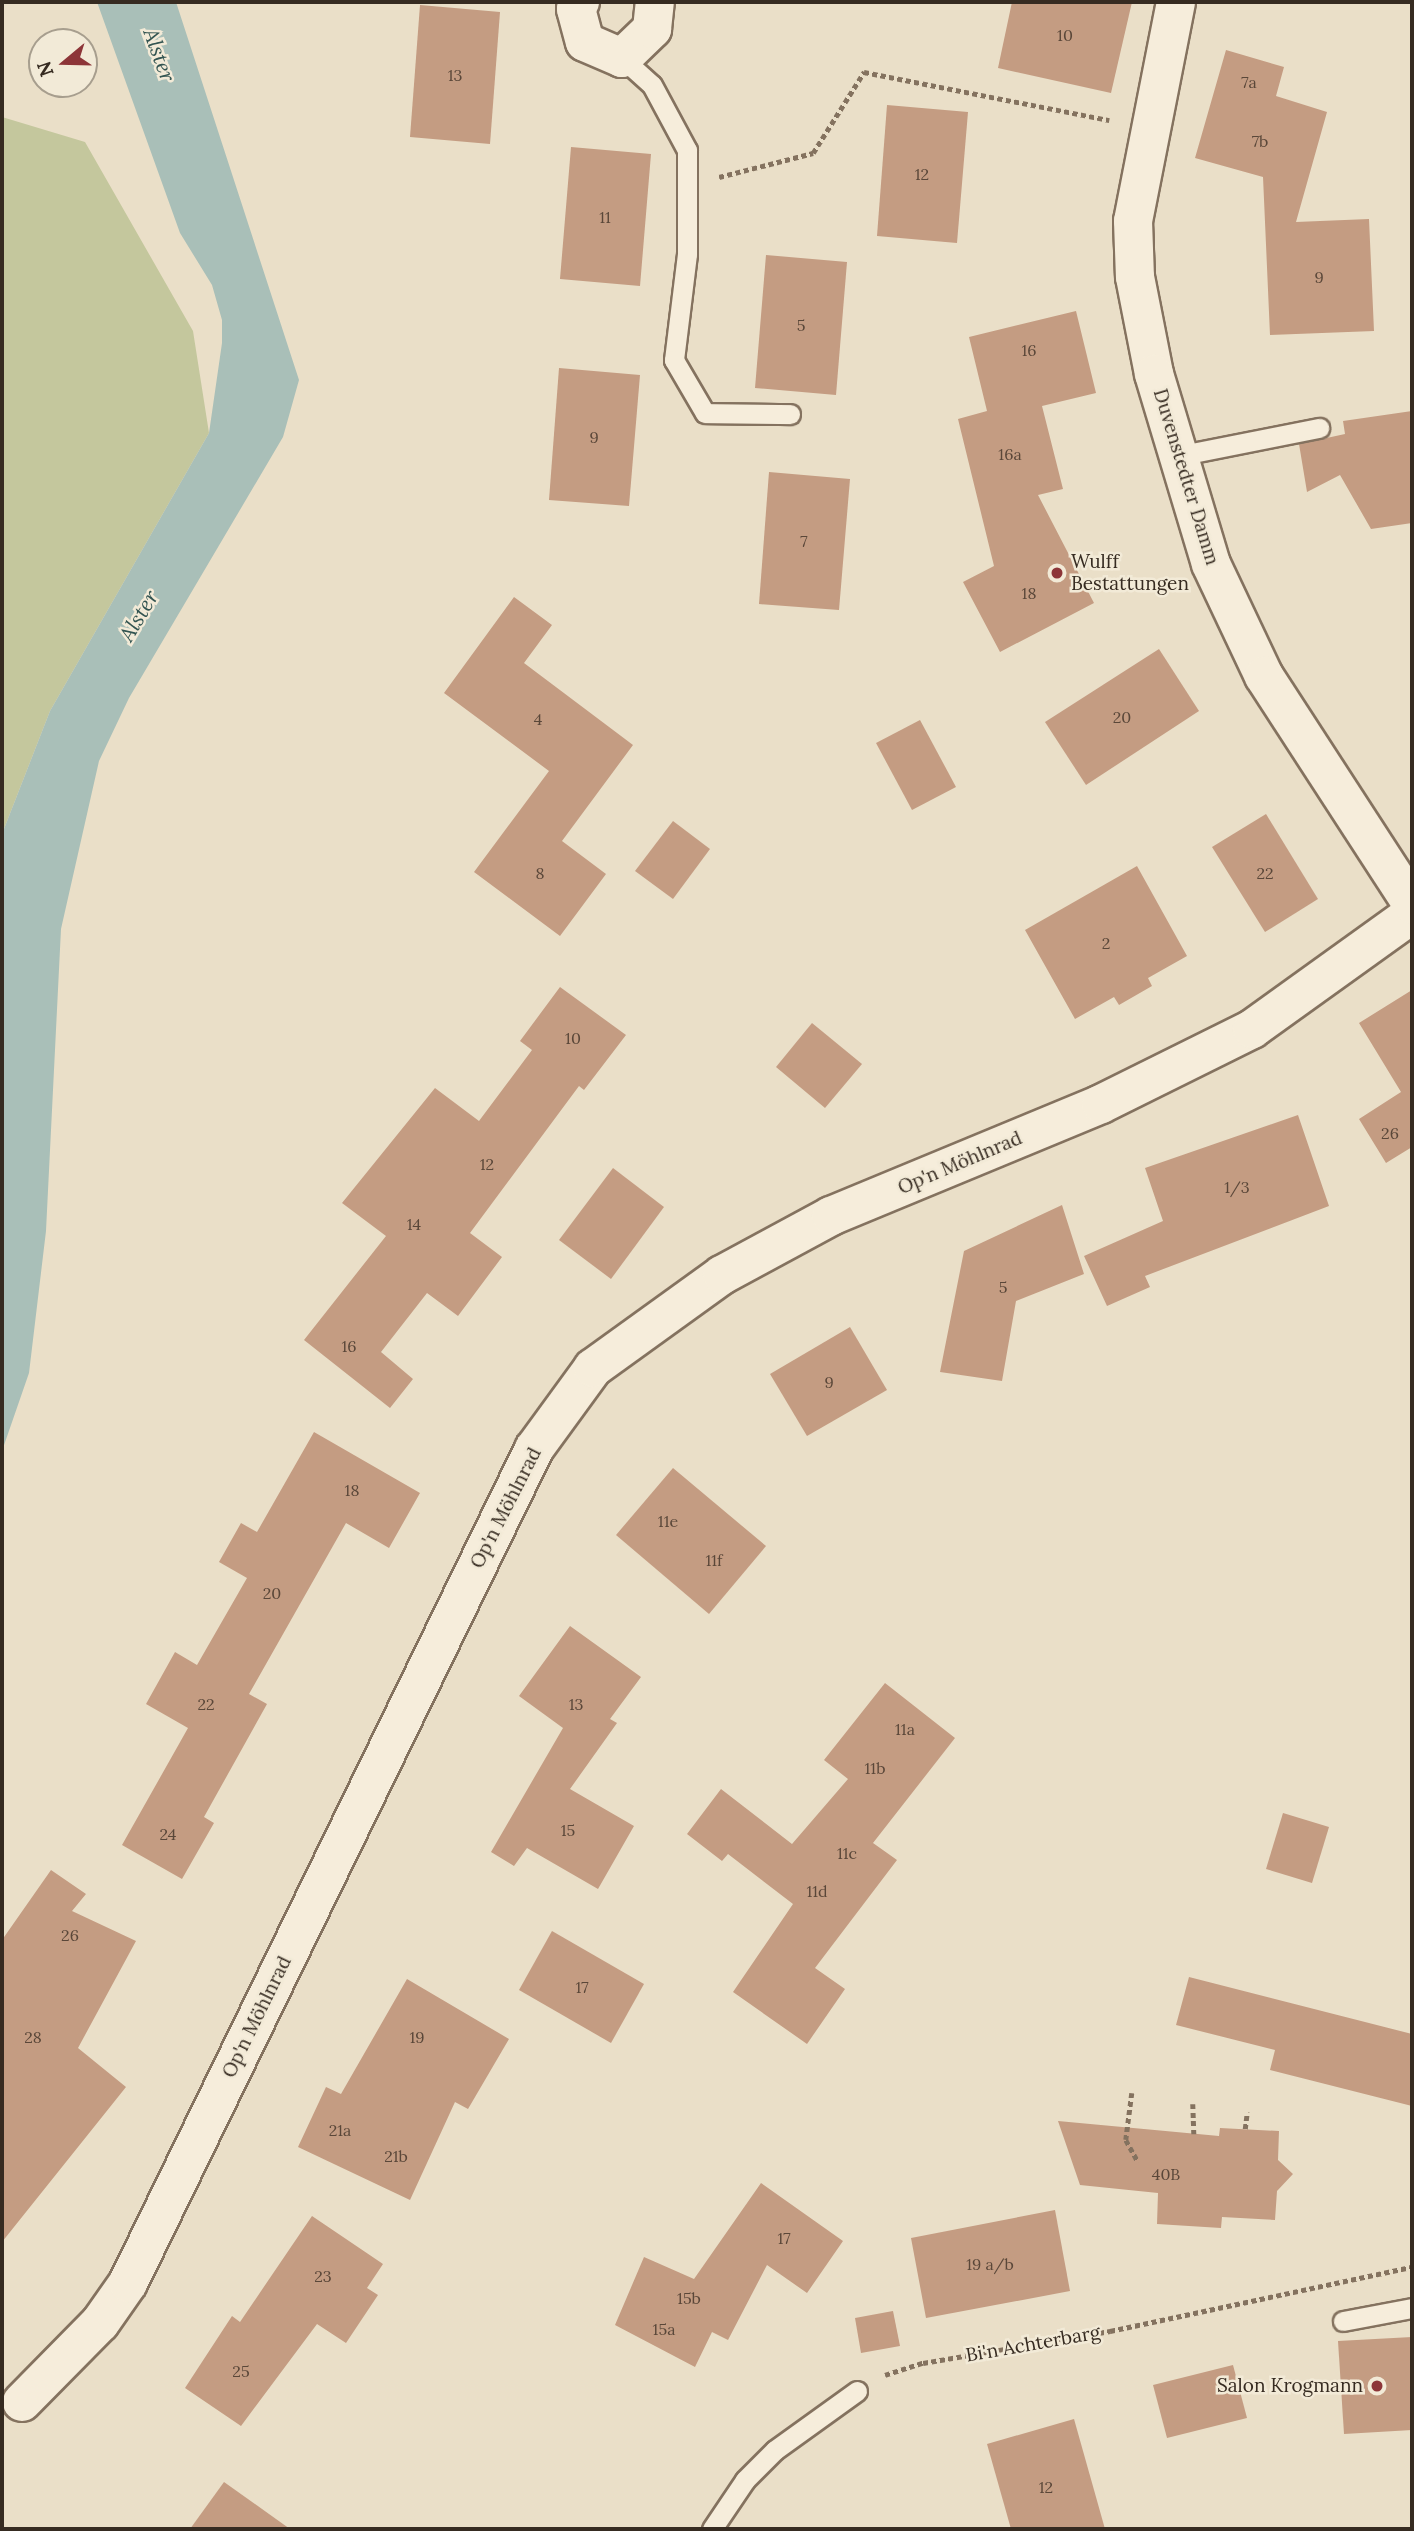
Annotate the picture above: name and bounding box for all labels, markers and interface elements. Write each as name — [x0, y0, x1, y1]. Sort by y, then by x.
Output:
water label: Alster — [138, 25, 180, 85]
house number: 10 — [1057, 25, 1073, 45]
north arrow — [28, 28, 98, 98]
text: N — [31, 58, 59, 80]
house number: 13 — [448, 65, 462, 85]
house number: 7a — [1241, 72, 1257, 92]
house number: 7b — [1252, 131, 1268, 151]
house number: 12 — [915, 164, 929, 184]
house number: 11 — [599, 207, 611, 227]
house number: 9 — [1314, 267, 1324, 287]
house number: 5 — [797, 315, 805, 335]
house number: 16 — [1021, 340, 1037, 360]
street label: Duvenstedter Damm — [1148, 386, 1224, 568]
house number: 9 — [589, 427, 599, 447]
house number: 16a — [998, 444, 1022, 464]
house number: 7 — [800, 531, 808, 551]
place label: Wulff Bestattungen — [1071, 551, 1189, 595]
marker: Wulff Bestattungen — [1049, 565, 1065, 581]
house number: 18 — [1022, 583, 1036, 603]
water label: Alster — [114, 586, 164, 646]
house number: 20 — [1113, 707, 1131, 727]
house number: 4 — [534, 709, 542, 729]
house number: 8 — [536, 863, 544, 883]
house number: 22 — [1256, 863, 1274, 883]
house number: 2 — [1102, 933, 1110, 953]
house number: 10 — [565, 1028, 581, 1048]
house number: 26 — [1381, 1123, 1399, 1143]
street label: Op'n Möhlnrad — [895, 1127, 1025, 1199]
house number: 12 — [480, 1154, 494, 1174]
house number: 1/3 — [1224, 1177, 1250, 1197]
house number: 14 — [407, 1214, 421, 1234]
house number: 5 — [999, 1277, 1007, 1297]
house number: 16 — [341, 1336, 357, 1356]
house number: 9 — [824, 1372, 834, 1392]
street label: Op'n Möhlnrad — [466, 1444, 546, 1572]
house number: 18 — [345, 1480, 359, 1500]
house number: 11e — [658, 1511, 678, 1531]
house number: 11f — [705, 1550, 723, 1570]
house number: 20 — [263, 1583, 281, 1603]
house number: 22 — [197, 1694, 215, 1714]
house number: 13 — [569, 1694, 583, 1714]
house number: 11a — [895, 1719, 915, 1739]
house number: 11b — [865, 1758, 885, 1778]
house number: 15 — [561, 1820, 575, 1840]
house number: 24 — [160, 1824, 176, 1844]
house number: 11c — [837, 1843, 857, 1863]
house number: 11d — [806, 1881, 828, 1901]
house number: 26 — [61, 1925, 79, 1945]
street label: Op'n Möhlnrad — [218, 1952, 296, 2082]
house number: 17 — [575, 1977, 589, 1997]
house number: 28 — [24, 2027, 42, 2047]
house number: 19 — [409, 2027, 425, 2047]
house number: 21a — [329, 2120, 351, 2140]
house number: 21b — [384, 2146, 408, 2166]
house number: 40B — [1152, 2164, 1180, 2184]
house number: 17 — [777, 2228, 791, 2248]
house number: 19 a/b — [966, 2254, 1014, 2274]
house number: 23 — [314, 2266, 332, 2286]
house number: 15b — [677, 2288, 701, 2308]
house number: 15a — [653, 2319, 675, 2339]
street label: Bi'n Achterbarg — [964, 2321, 1102, 2367]
house number: 25 — [232, 2361, 250, 2381]
place label: Salon Krogmann — [1217, 2375, 1363, 2397]
marker: Salon Krogmann — [1369, 2378, 1385, 2394]
house number: 12 — [1039, 2477, 1053, 2497]

